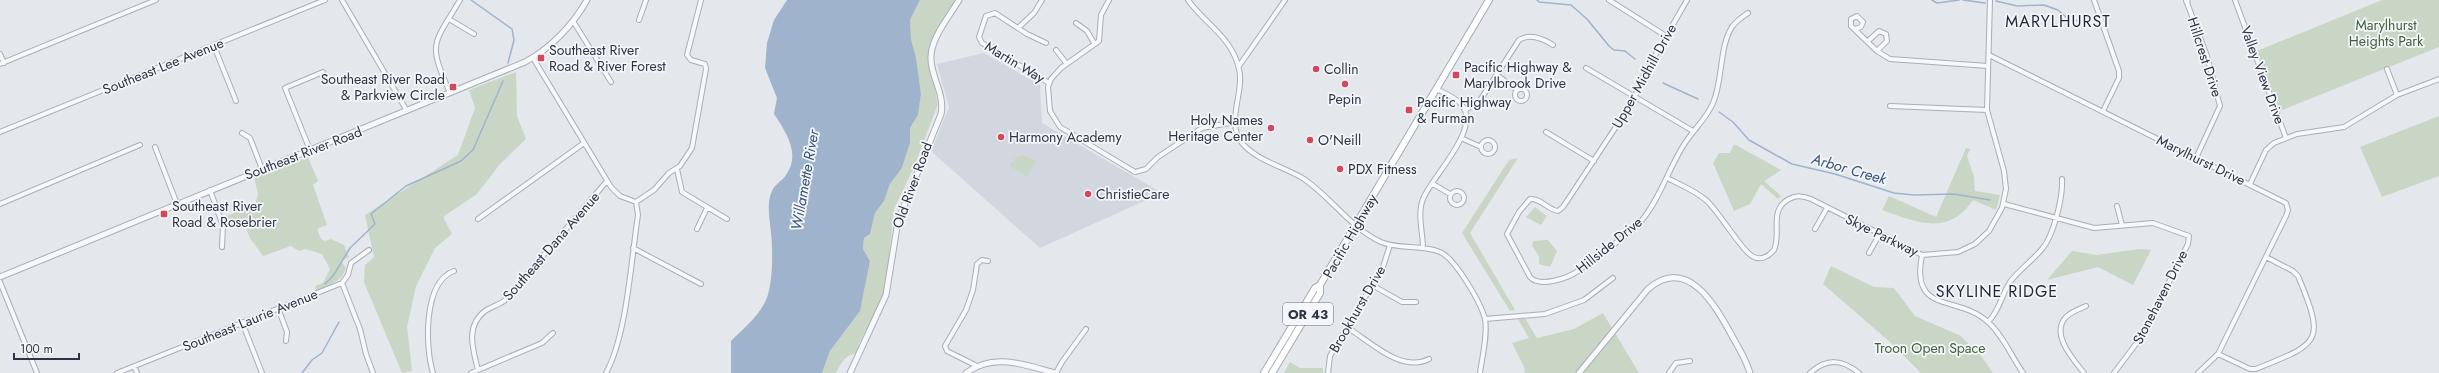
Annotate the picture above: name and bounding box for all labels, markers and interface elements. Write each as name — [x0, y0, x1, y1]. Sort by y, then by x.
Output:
district label: MARYLHURST — [2005, 10, 2111, 33]
street label: Hillcrest Drive — [2183, 14, 2227, 100]
park label: Marylhurst Heights Park — [2349, 15, 2424, 51]
street label: Upper Midhill Drive — [1607, 20, 1681, 132]
street label: Valley View Drive — [2236, 23, 2290, 127]
street label: Southeast Lee Avenue — [99, 33, 227, 99]
street label: Martin Way — [981, 36, 1049, 88]
place label: Southeast River Road & River Forest — [549, 40, 666, 76]
marker: Southeast River Road & River Forest — [536, 53, 546, 63]
place label: Pacific Highway & Marylbrook Drive — [1464, 57, 1572, 93]
place label: Collin — [1324, 59, 1359, 79]
marker: Collin — [1311, 64, 1321, 74]
place label: Southeast River Road & Parkview Circle — [321, 69, 445, 105]
marker: Pacific Highway & Marylbrook Drive — [1451, 70, 1461, 80]
marker: Pepin — [1340, 79, 1350, 89]
marker: Southeast River Road & Parkview Circle — [448, 82, 458, 92]
place label: Pepin — [1328, 89, 1362, 109]
place label: Pacific Highway & Furman — [1417, 92, 1512, 128]
marker: Pacific Highway & Furman — [1404, 105, 1414, 115]
place label: Holy Names Heritage Center — [1168, 110, 1263, 146]
street label: Southeast River Road — [241, 121, 365, 185]
marker: Holy Names Heritage Center — [1266, 123, 1276, 133]
water label: Willamette River — [785, 127, 825, 232]
place label: Harmony Academy — [1009, 127, 1122, 147]
place label: O'Neill — [1318, 130, 1361, 150]
street label: Marylhurst Drive — [2153, 130, 2249, 190]
marker: Harmony Academy — [996, 132, 1006, 142]
marker: O'Neill — [1305, 135, 1315, 145]
street label: Old River Road — [887, 139, 937, 231]
water label: Arbor Creek — [1808, 148, 1889, 190]
place label: PDX Fitness — [1348, 159, 1417, 179]
marker: PDX Fitness — [1335, 164, 1345, 174]
place label: ChristieCare — [1096, 184, 1169, 204]
street label: Southeast Dana Avenue — [498, 187, 604, 305]
marker: ChristieCare — [1083, 189, 1093, 199]
street label: Pacific Highway — [1318, 190, 1383, 282]
place label: Southeast River Road & Rosebrier — [172, 196, 277, 232]
marker: Southeast River Road & Rosebrier — [159, 209, 169, 219]
street label: Skye Parkway — [1842, 209, 1923, 262]
street label: Hillside Drive — [1572, 212, 1646, 278]
street label: Stonehaven Drive — [2128, 247, 2192, 347]
street label: Brookhurst Drive — [1324, 262, 1390, 356]
district label: SKYLINE RIDGE — [1936, 280, 2058, 303]
street label: Southeast Laurie Avenue — [179, 284, 321, 356]
road number: OR 43 — [1283, 303, 1333, 325]
scale bar — [14, 335, 79, 361]
park label: Troon Open Space — [1875, 338, 1985, 358]
text: 100 m — [20, 340, 53, 358]

